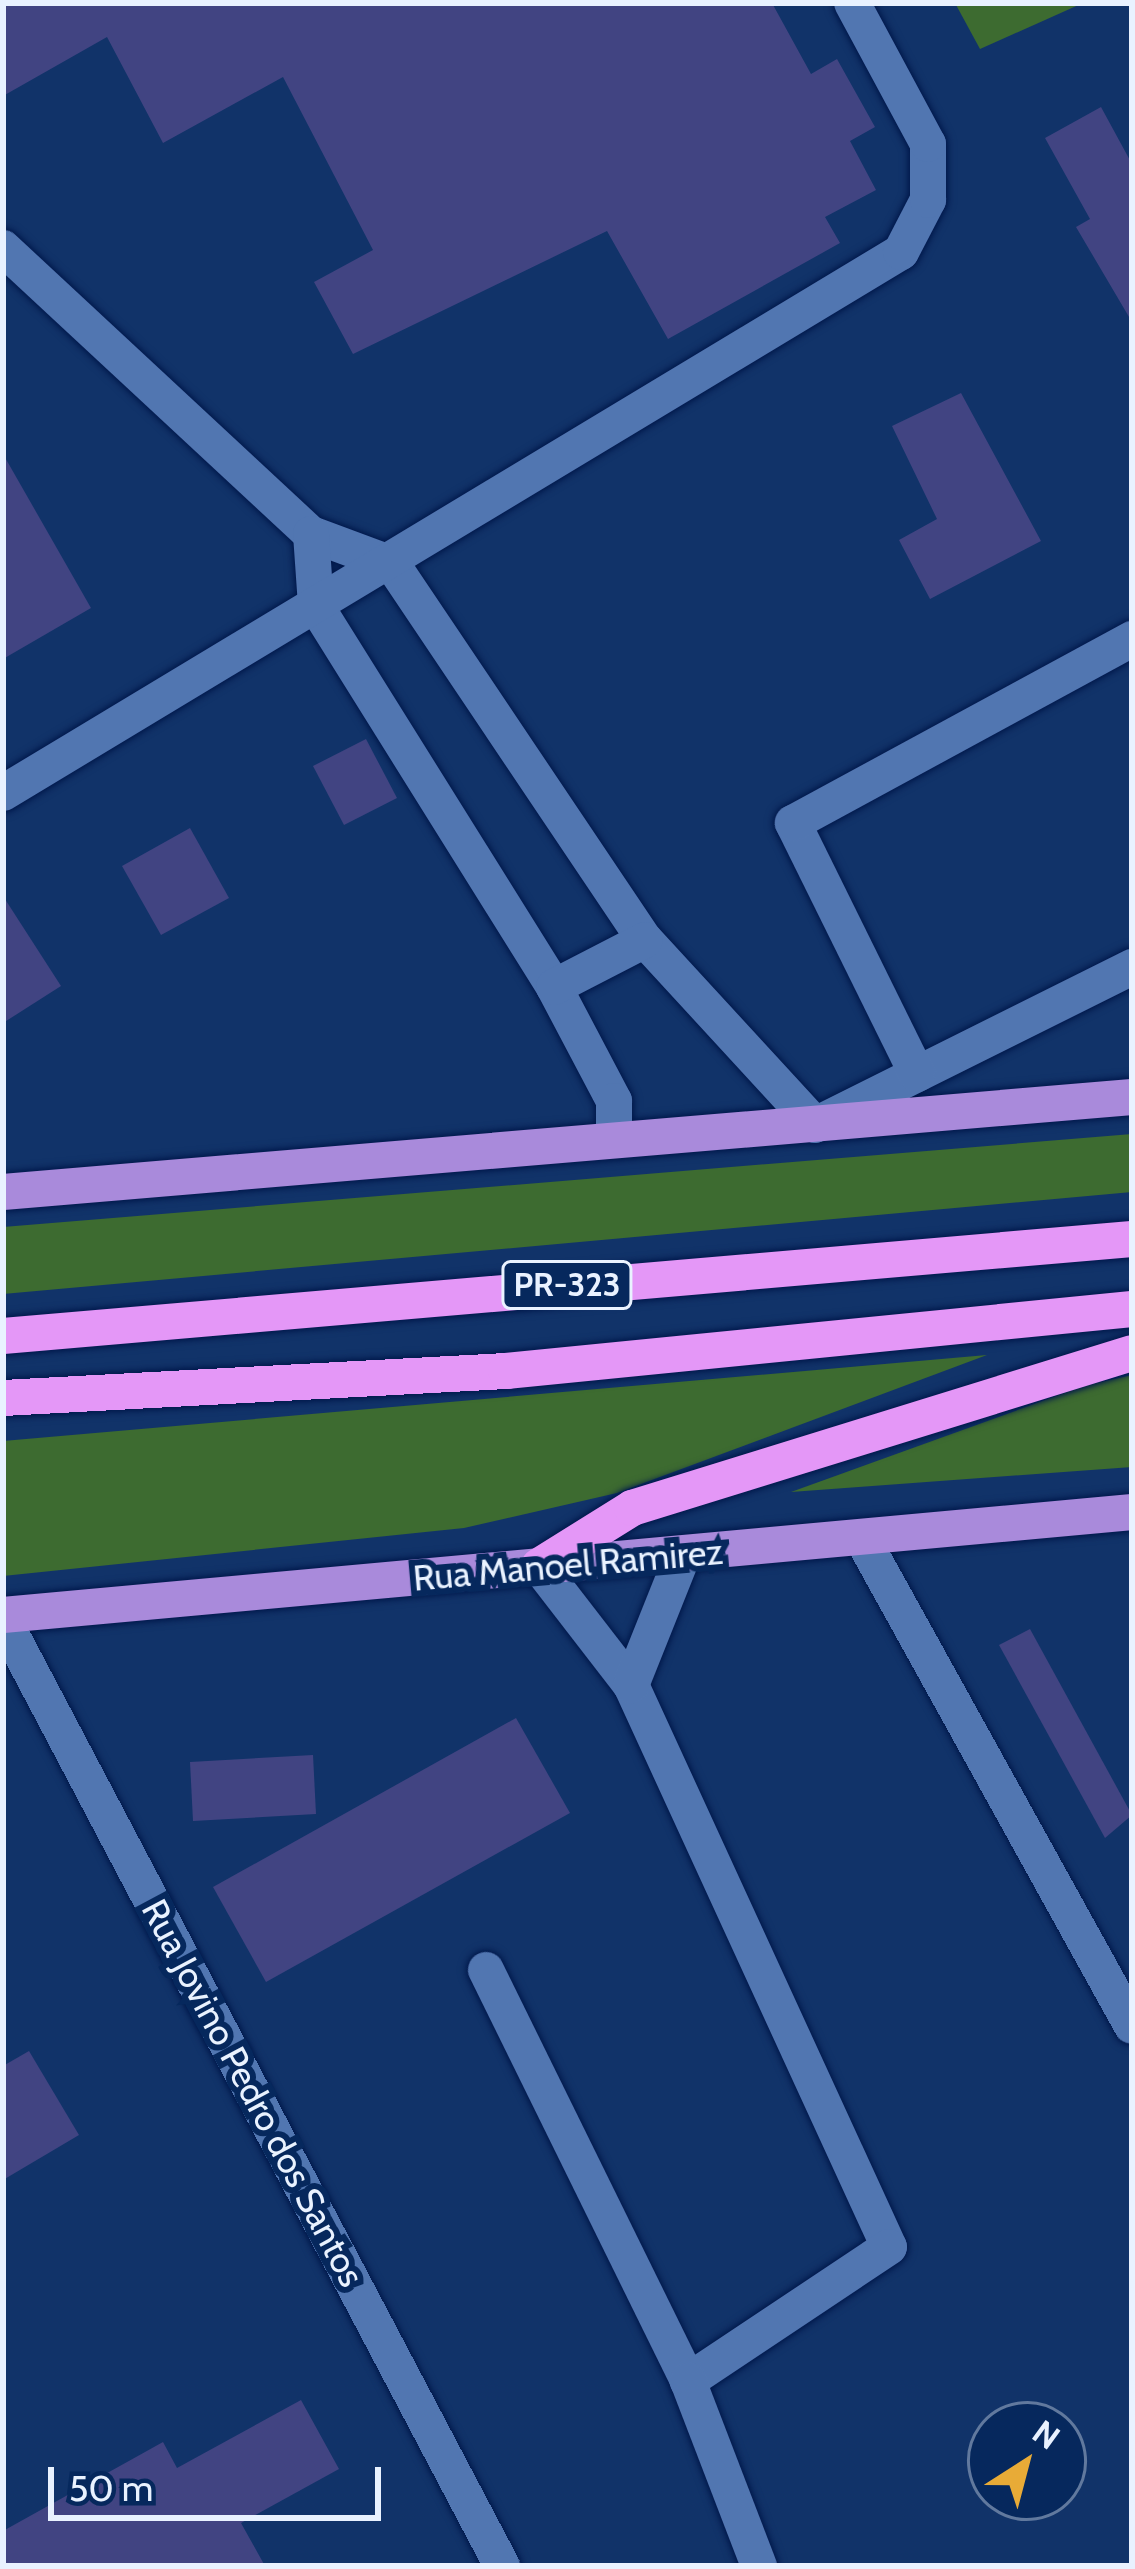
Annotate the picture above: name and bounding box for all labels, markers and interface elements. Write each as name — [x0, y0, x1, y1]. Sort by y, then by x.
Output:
road number: PR-323 — [501, 1258, 633, 1312]
street label: Rua Manoel Ramirez — [411, 1530, 725, 1600]
street label: Rua Jovino Pedro dos Santos — [133, 1892, 373, 2294]
north arrow — [967, 2401, 1087, 2521]
text: N — [1025, 2411, 1068, 2457]
scale bar — [54, 2443, 387, 2517]
text: 50 m — [69, 2466, 153, 2510]

